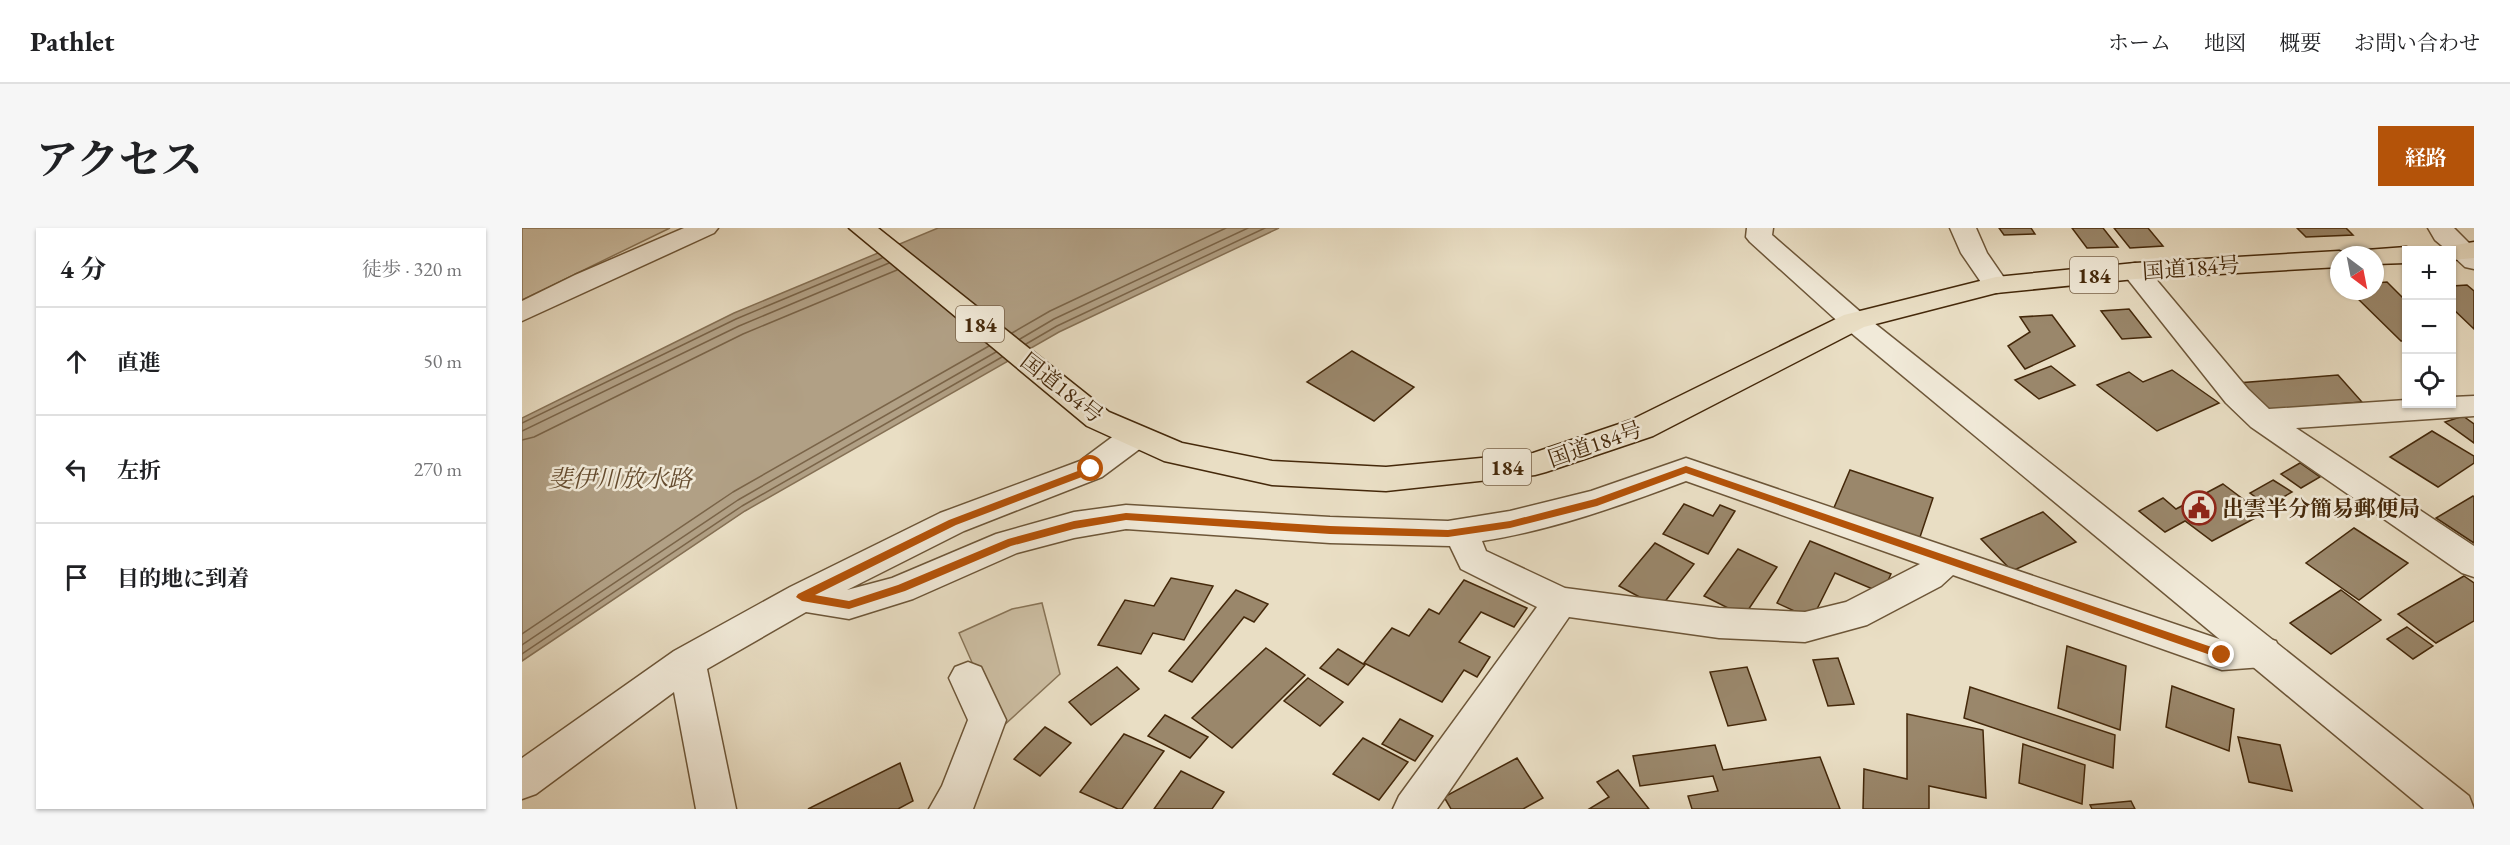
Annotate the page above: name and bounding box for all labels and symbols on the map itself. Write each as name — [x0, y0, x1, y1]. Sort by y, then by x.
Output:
north arrow — [2330, 246, 2384, 300]
street label: 国道184号 — [2141, 250, 2241, 286]
road number: 184 — [2070, 257, 2118, 293]
road number: 184 — [956, 306, 1004, 342]
street label: 国道184号 — [1015, 347, 1109, 429]
street label: 国道184号 — [1544, 414, 1646, 474]
road number: 184 — [1483, 449, 1531, 485]
route start — [1077, 455, 1103, 481]
water label: 斐伊川放水路 — [548, 463, 694, 494]
public building icon: 出雲半分簡易郵便局 — [2181, 490, 2217, 526]
place label: 出雲半分簡易郵便局 — [2222, 494, 2420, 523]
route end — [2208, 641, 2234, 667]

